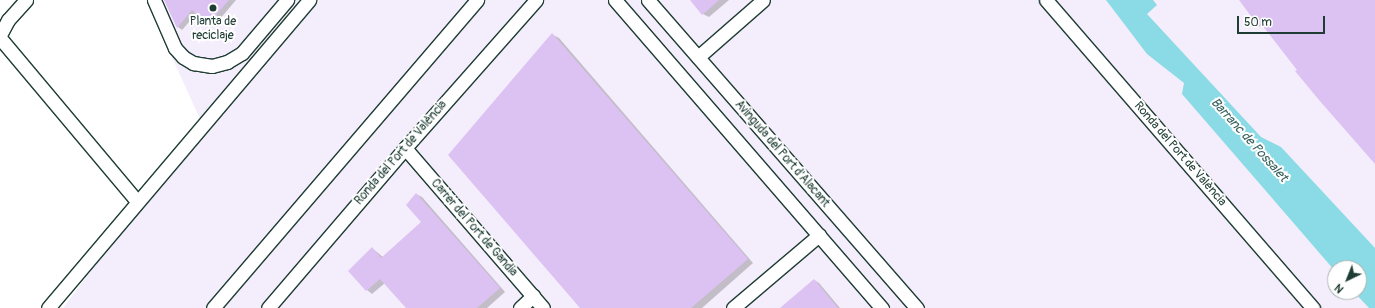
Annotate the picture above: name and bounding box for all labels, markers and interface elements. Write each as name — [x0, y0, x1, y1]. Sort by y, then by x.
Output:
marker: Planta de reciclaje — [208, 3, 218, 13]
scale bar — [1239, 8, 1327, 34]
place label: Planta de reciclaje — [190, 15, 236, 43]
text: 50 m — [1244, 15, 1272, 30]
water label: Barranc de Possalet — [1207, 95, 1291, 185]
street label: Ronda del Port de València — [352, 98, 450, 208]
street label: Avinguda del Port d'Alacant — [732, 98, 832, 210]
street label: Ronda del Port de València — [1131, 99, 1229, 209]
street label: Carrer del Port de Gandia — [428, 176, 520, 280]
north arrow — [1327, 260, 1367, 300]
text: N — [1332, 281, 1346, 296]

